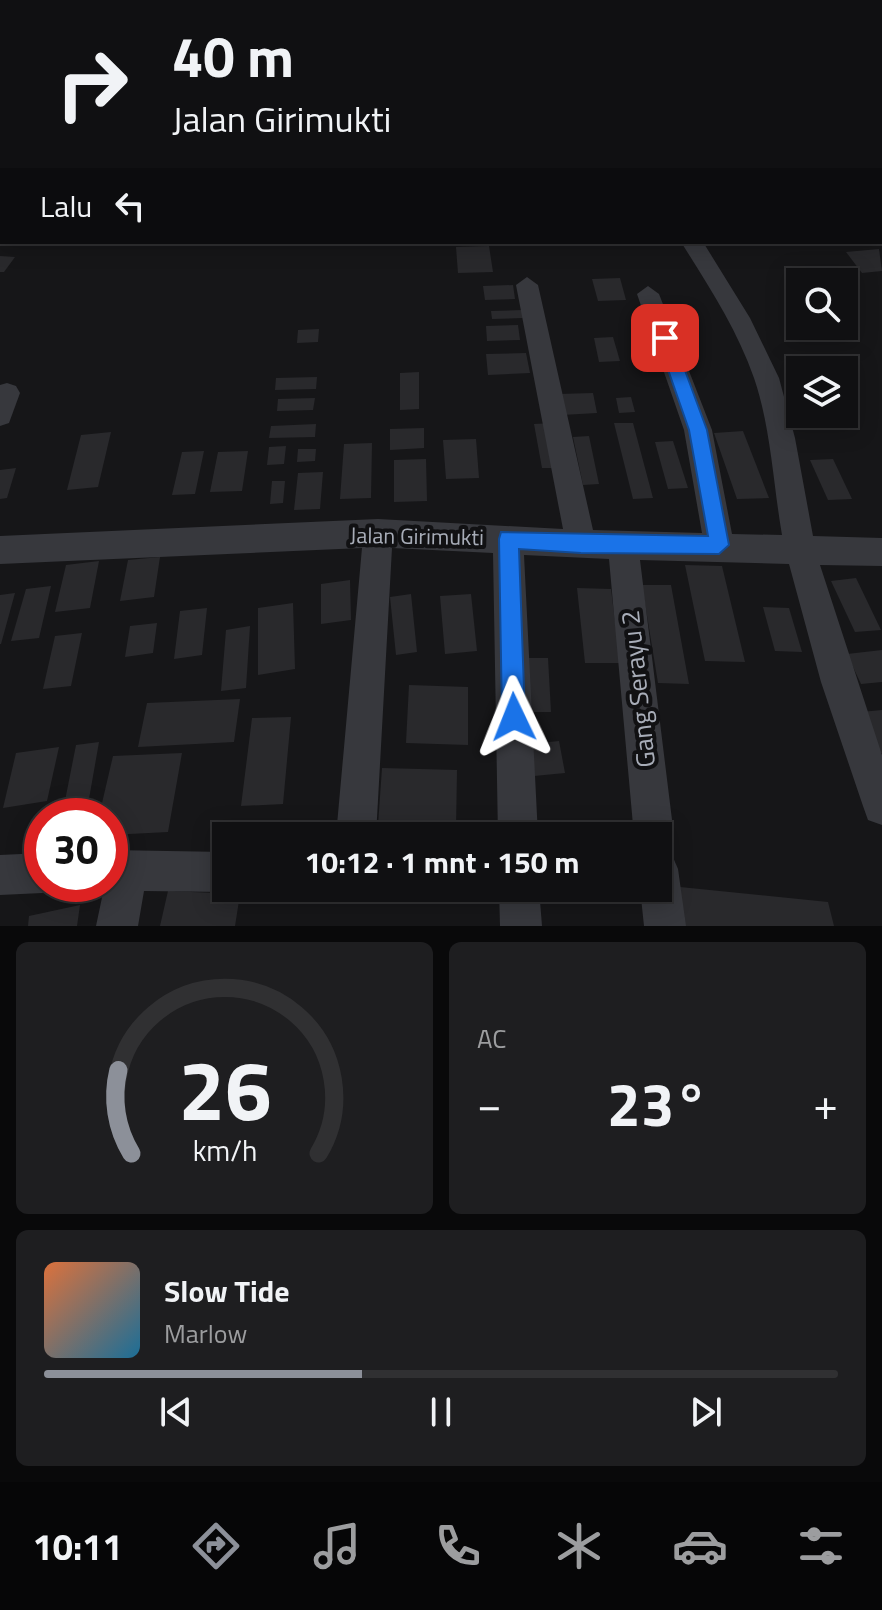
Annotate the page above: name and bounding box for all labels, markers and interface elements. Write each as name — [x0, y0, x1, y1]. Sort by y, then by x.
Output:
text: 40 m — [172, 14, 294, 99]
icon: right — [40, 32, 144, 136]
text: Jalan Girimukti — [172, 91, 391, 146]
text: Lalu — [40, 183, 92, 229]
icon: left — [108, 184, 152, 228]
map controls — [786, 268, 858, 428]
button: search — [786, 268, 858, 340]
pin — [631, 304, 699, 372]
icon: arrive — [643, 316, 687, 360]
button: layers — [786, 356, 858, 428]
street label: Jalan Girimukti — [350, 518, 484, 554]
street label: Gang Serayu 2 — [610, 609, 665, 770]
position arrow — [472, 675, 556, 759]
speed limit sign: 30 — [24, 798, 128, 902]
text: 10:12 · 1 mnt · 150 m — [305, 839, 579, 885]
text: AC — [477, 1019, 506, 1058]
text: 26 — [178, 1026, 271, 1152]
text: 23° — [607, 1058, 708, 1149]
text: − — [477, 1070, 502, 1137]
text: + — [813, 1070, 838, 1137]
text: km/h — [192, 1129, 257, 1172]
text: Slow Tide — [164, 1268, 289, 1314]
text: Marlow — [164, 1314, 247, 1353]
icon: previous — [154, 1390, 198, 1434]
icon: pause — [419, 1390, 463, 1434]
icon: next — [684, 1390, 728, 1434]
icon: directions — [188, 1518, 244, 1574]
icon: music — [309, 1518, 365, 1574]
icon: phone — [430, 1518, 486, 1574]
icon: climate — [551, 1518, 607, 1574]
icon: car — [672, 1518, 728, 1574]
icon: filters — [793, 1518, 849, 1574]
text: 10:11 — [33, 1519, 122, 1574]

